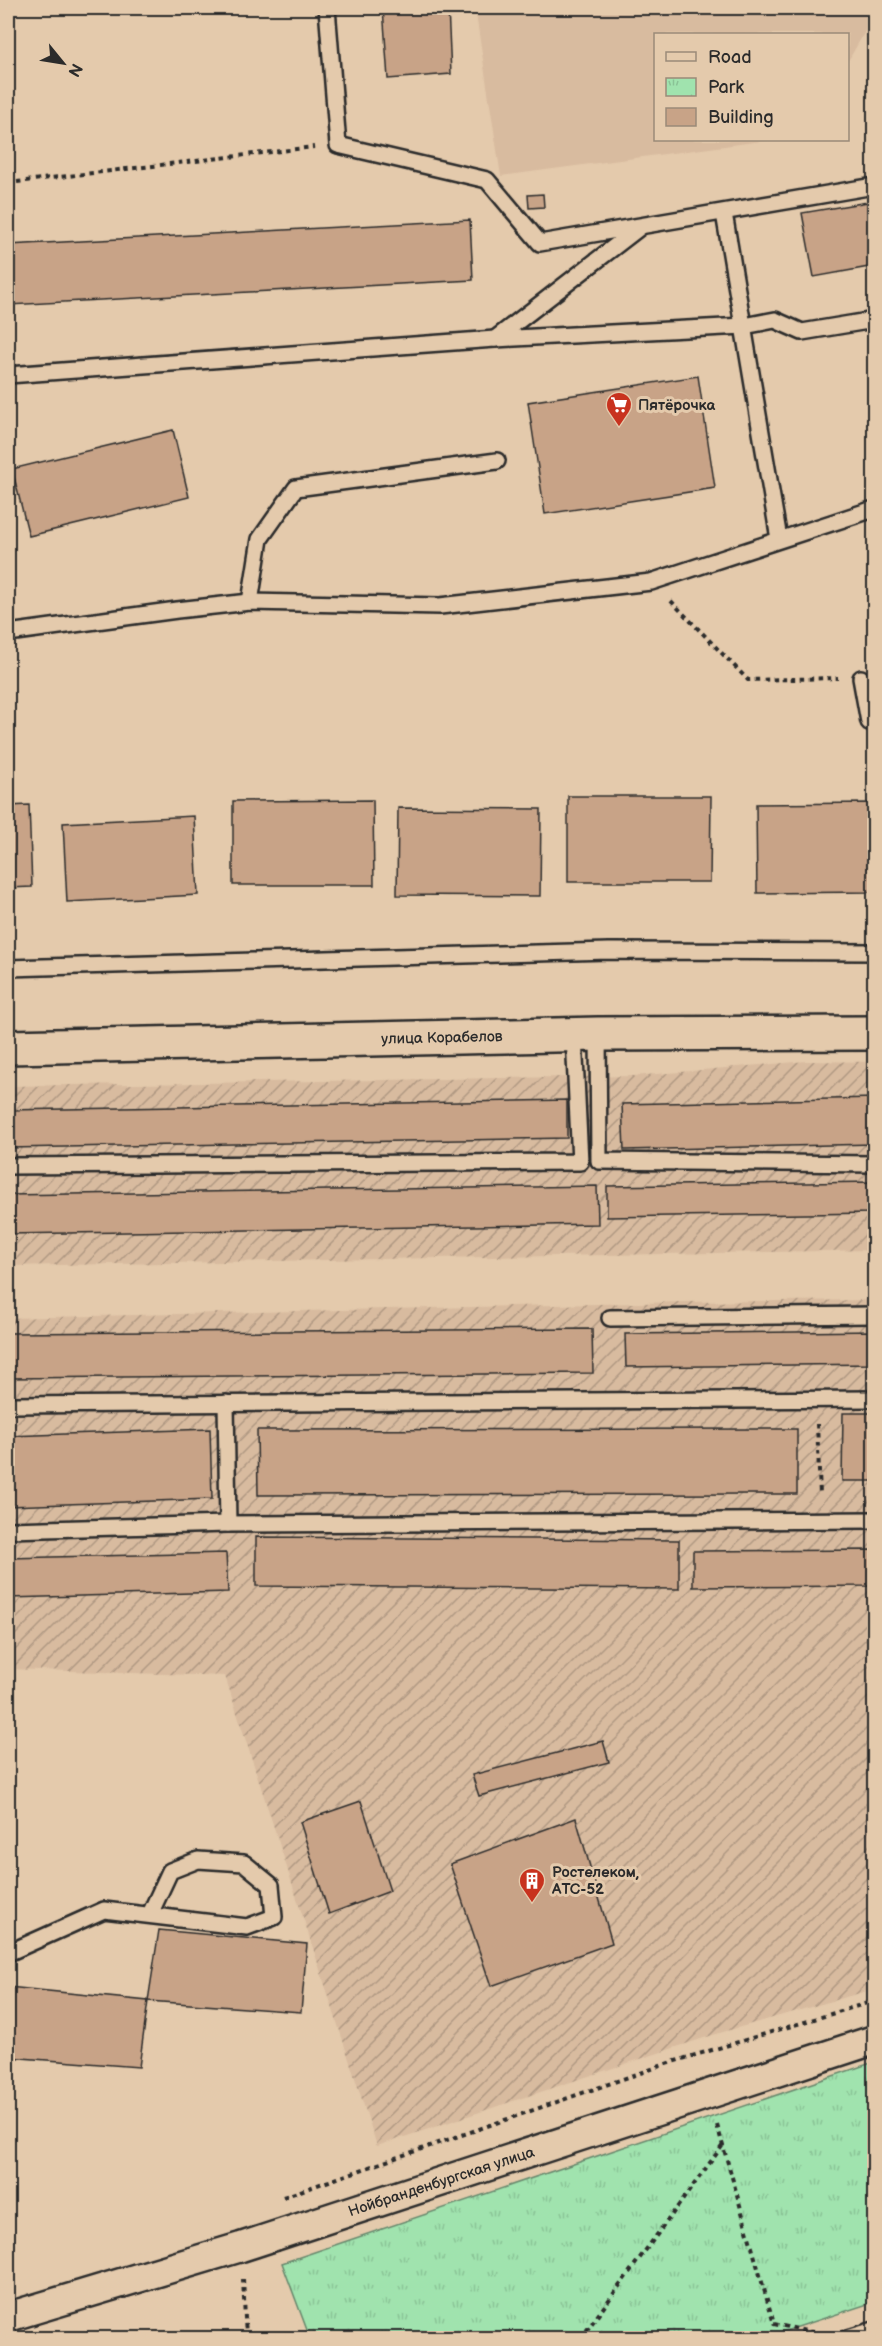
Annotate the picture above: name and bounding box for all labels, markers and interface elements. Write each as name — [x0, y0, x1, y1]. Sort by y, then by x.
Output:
north arrow — [33, 33, 93, 93]
legend — [654, 33, 849, 141]
text: Road — [708, 47, 752, 68]
text: N — [63, 60, 86, 80]
text: Park — [708, 77, 744, 98]
text: Building — [708, 107, 774, 128]
supermarket icon: Пятёрочка — [604, 390, 634, 428]
place label: Пятёрочка — [638, 396, 716, 415]
street label: улица Корабелов — [381, 1027, 503, 1048]
place label: Ростелеком, АТС-52 — [551, 1863, 639, 1899]
building icon: Ростелеком, АТС-52 — [517, 1866, 547, 1904]
street label: Нойбранденбургская улица — [346, 2142, 537, 2221]

